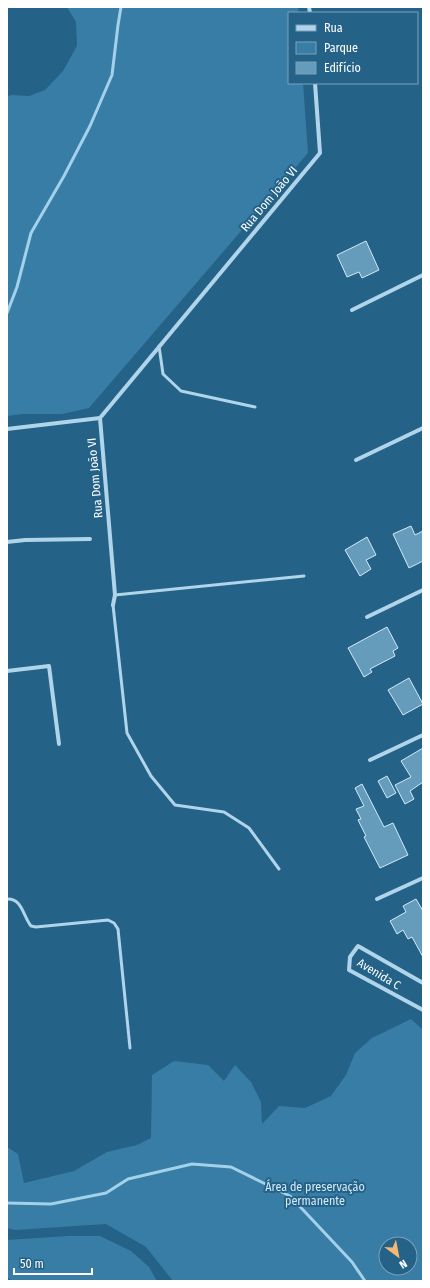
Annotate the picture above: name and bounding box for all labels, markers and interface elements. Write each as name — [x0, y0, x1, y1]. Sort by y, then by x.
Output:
legend — [288, 12, 418, 84]
text: Rua — [324, 21, 343, 35]
text: Parque — [324, 41, 358, 55]
text: Edifício — [324, 61, 361, 75]
street label: Rua Dom João VI — [238, 164, 300, 234]
street label: Rua Dom João VI — [85, 437, 105, 519]
street label: Avenida C — [355, 956, 403, 992]
park label: Área de preservação permanente — [265, 1179, 365, 1208]
north arrow — [378, 1236, 418, 1276]
scale bar — [14, 1250, 92, 1276]
text: 50 m — [20, 1257, 44, 1271]
text: N — [397, 1257, 409, 1271]

